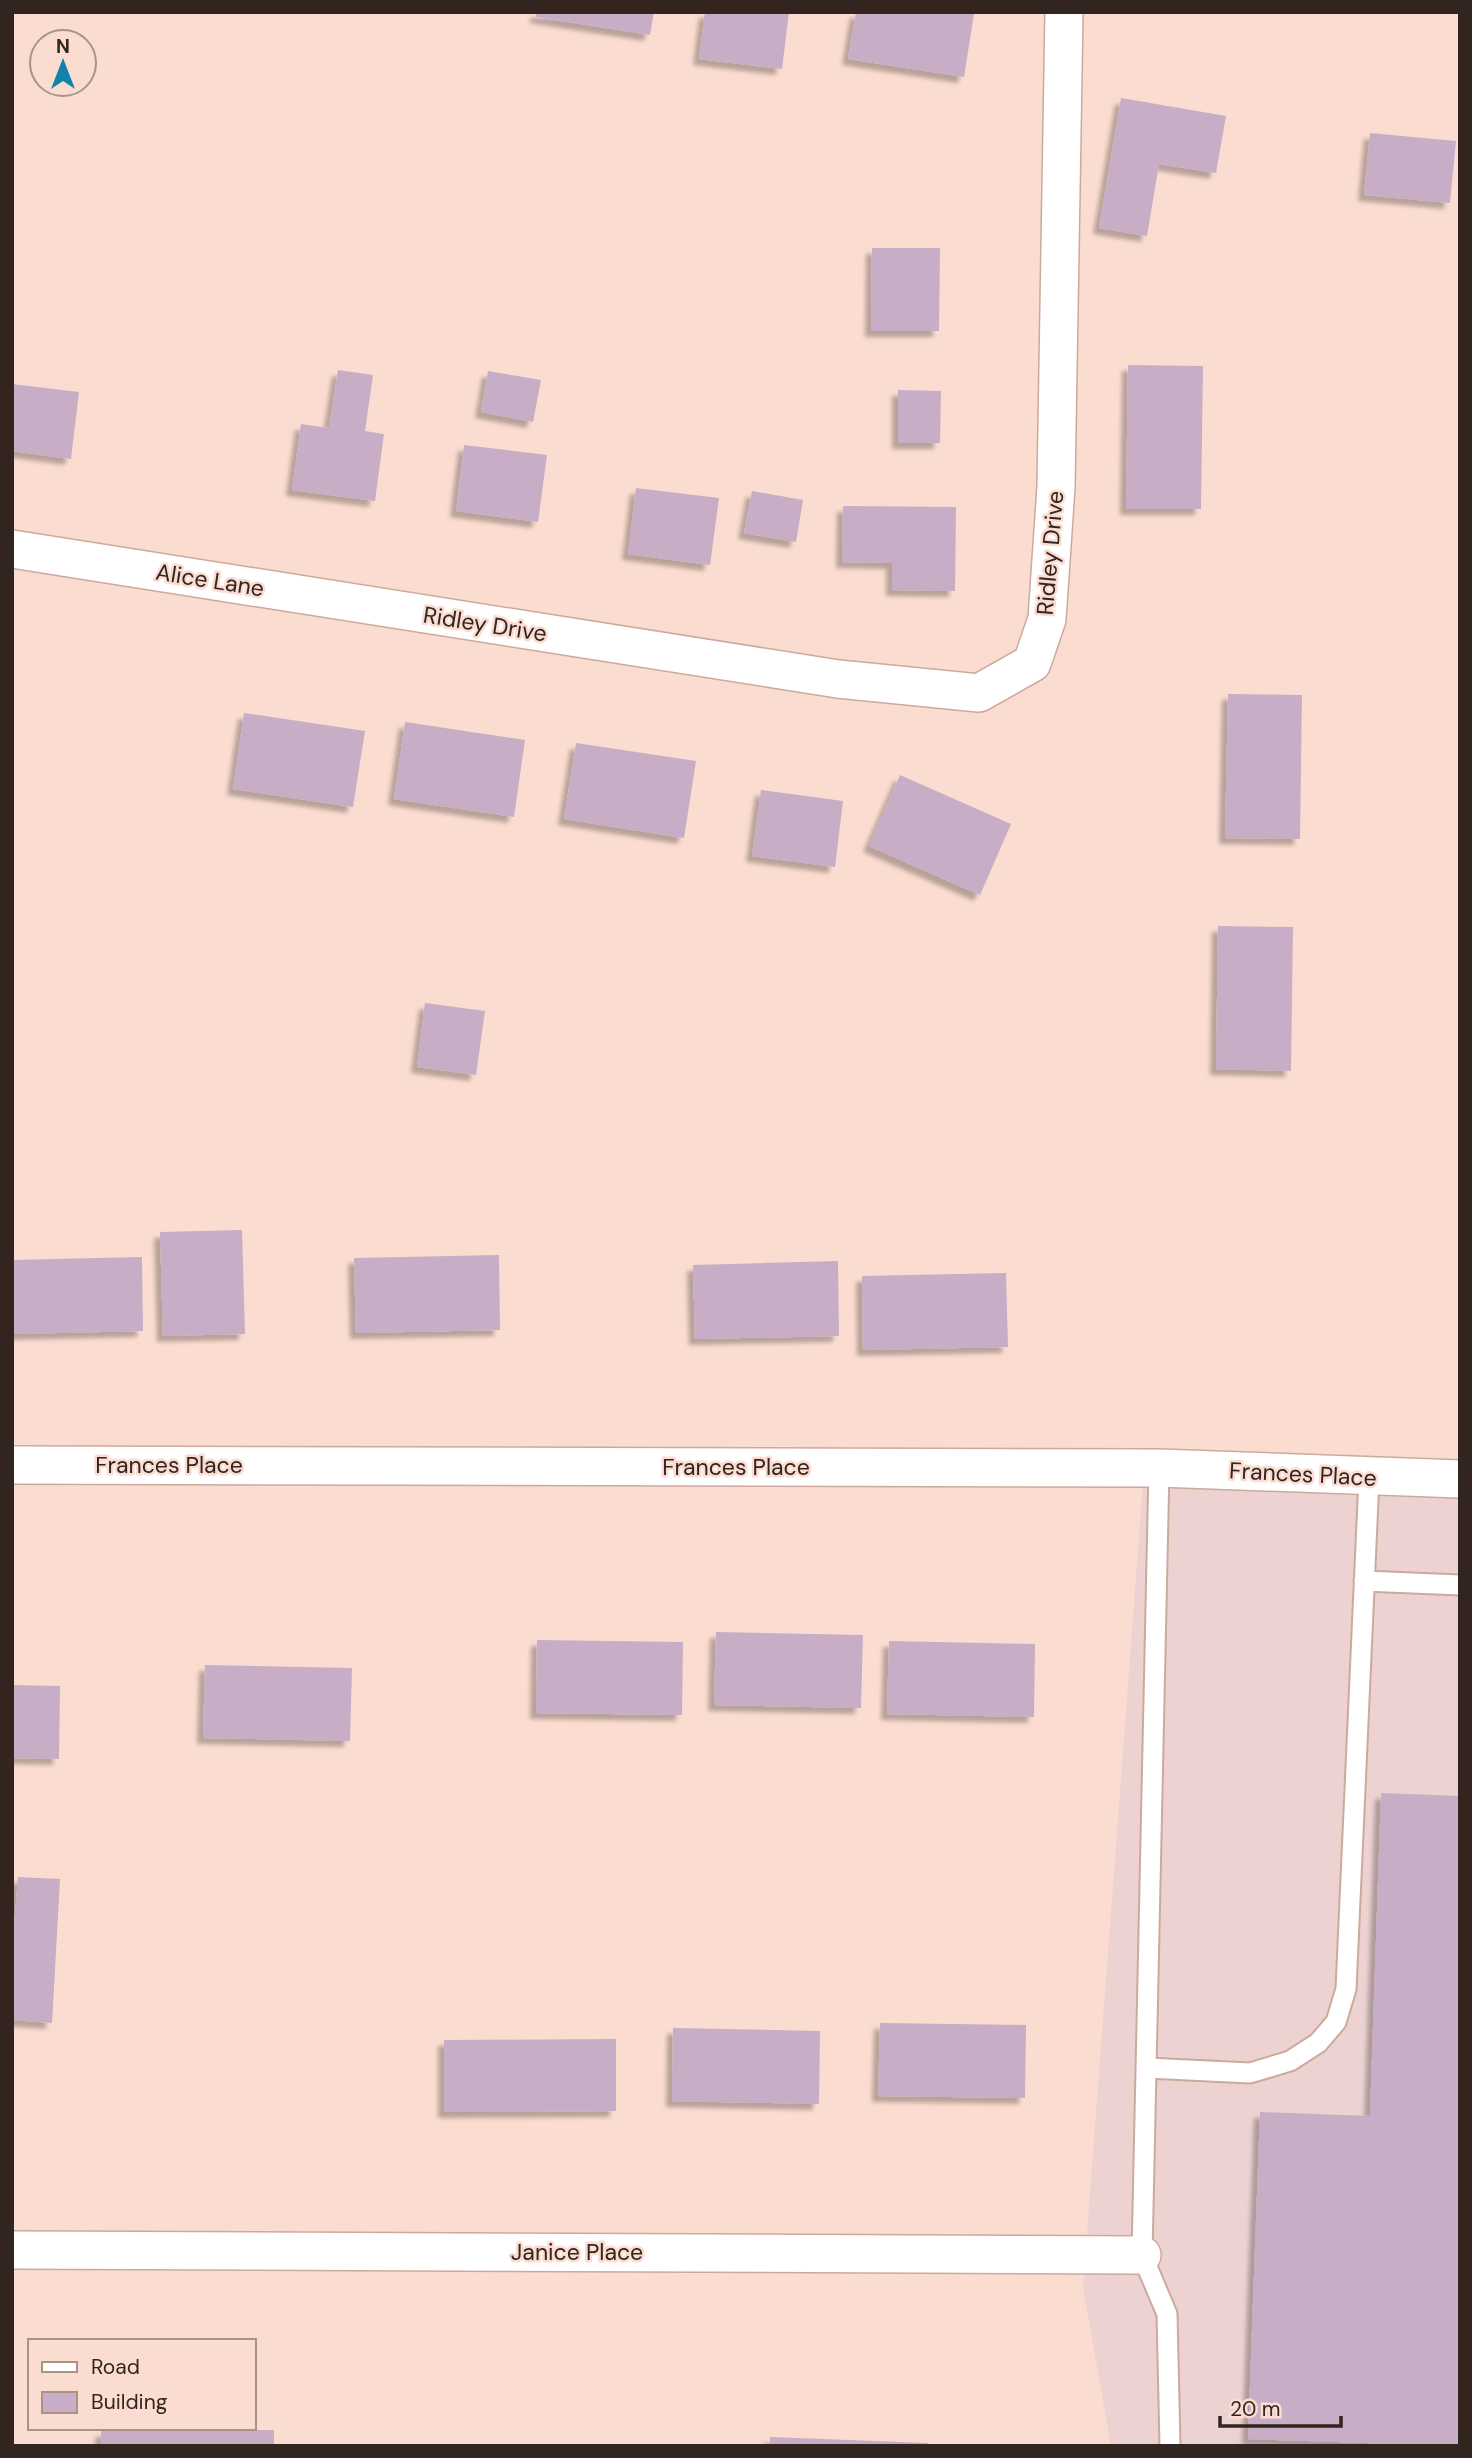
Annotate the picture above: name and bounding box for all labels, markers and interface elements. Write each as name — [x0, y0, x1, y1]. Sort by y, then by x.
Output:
north arrow — [28, 28, 98, 98]
text: N — [56, 34, 70, 59]
street label: Ridley Drive — [1030, 490, 1070, 616]
street label: Alice Lane — [154, 557, 266, 603]
street label: Ridley Drive — [421, 599, 549, 649]
street label: Frances Place — [95, 1450, 243, 1480]
street label: Frances Place — [662, 1452, 810, 1482]
street label: Frances Place — [1229, 1455, 1377, 1493]
street label: Janice Place — [511, 2237, 643, 2267]
legend — [28, 2339, 256, 2430]
text: Road — [91, 2353, 140, 2381]
scale bar — [1220, 2384, 1341, 2428]
text: Building — [91, 2388, 168, 2416]
text: 20 m — [1230, 2395, 1281, 2423]

